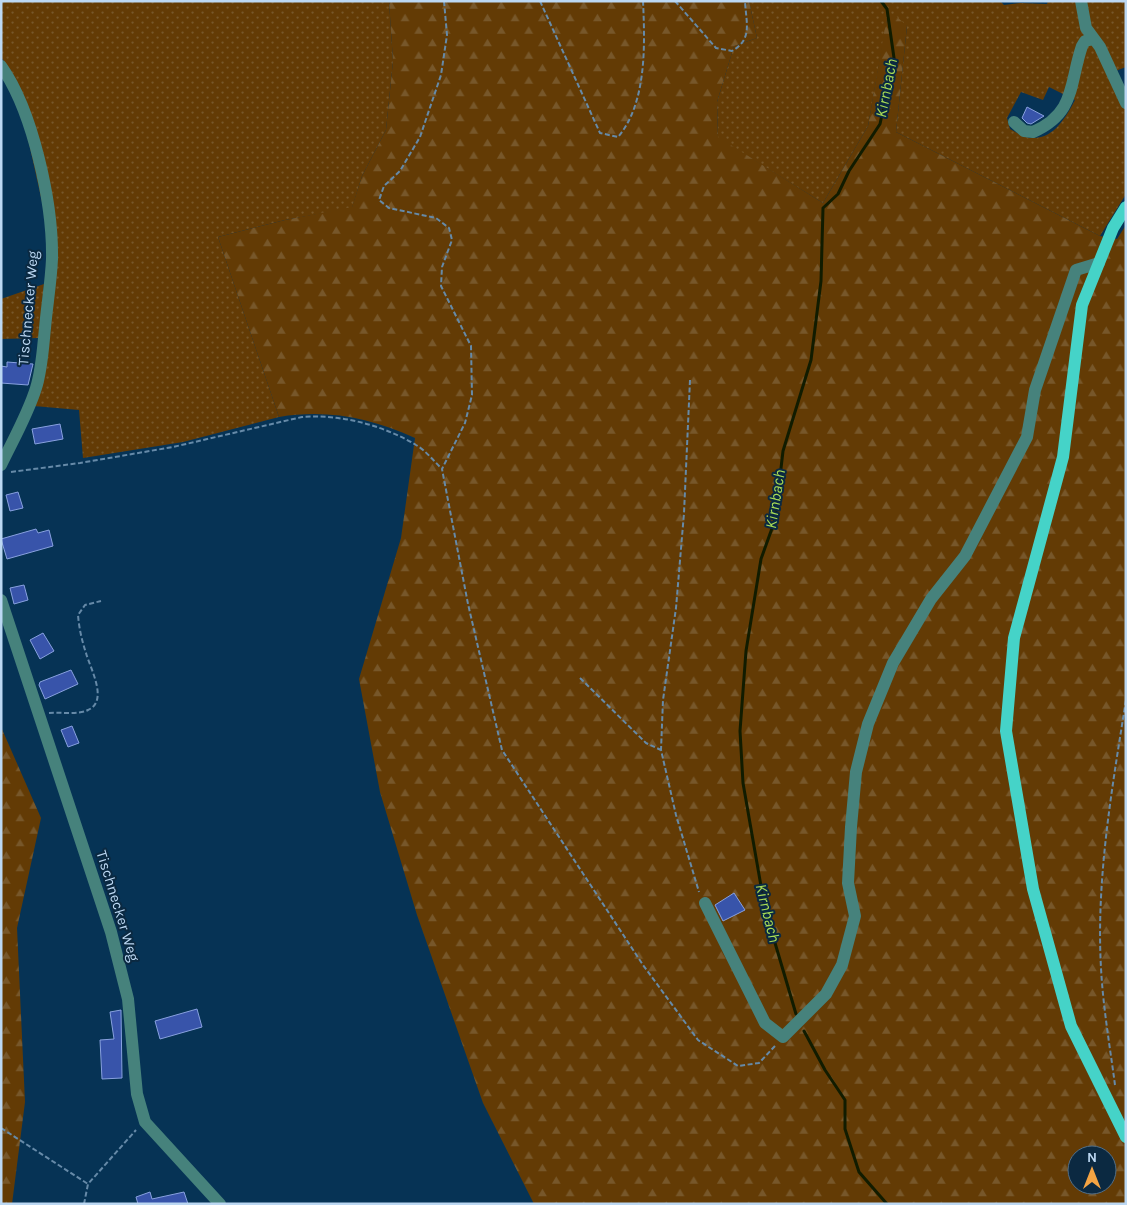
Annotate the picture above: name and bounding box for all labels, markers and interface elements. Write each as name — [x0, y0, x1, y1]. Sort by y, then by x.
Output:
water label: Kirnbach — [871, 57, 901, 119]
street label: Tischnecker Weg — [14, 249, 42, 366]
water label: Kirnbach — [761, 468, 789, 530]
street label: Tischnecker Weg — [93, 848, 144, 964]
water label: Kirnbach — [752, 882, 784, 944]
north arrow — [1067, 1145, 1117, 1195]
text: N — [1087, 1149, 1097, 1166]

